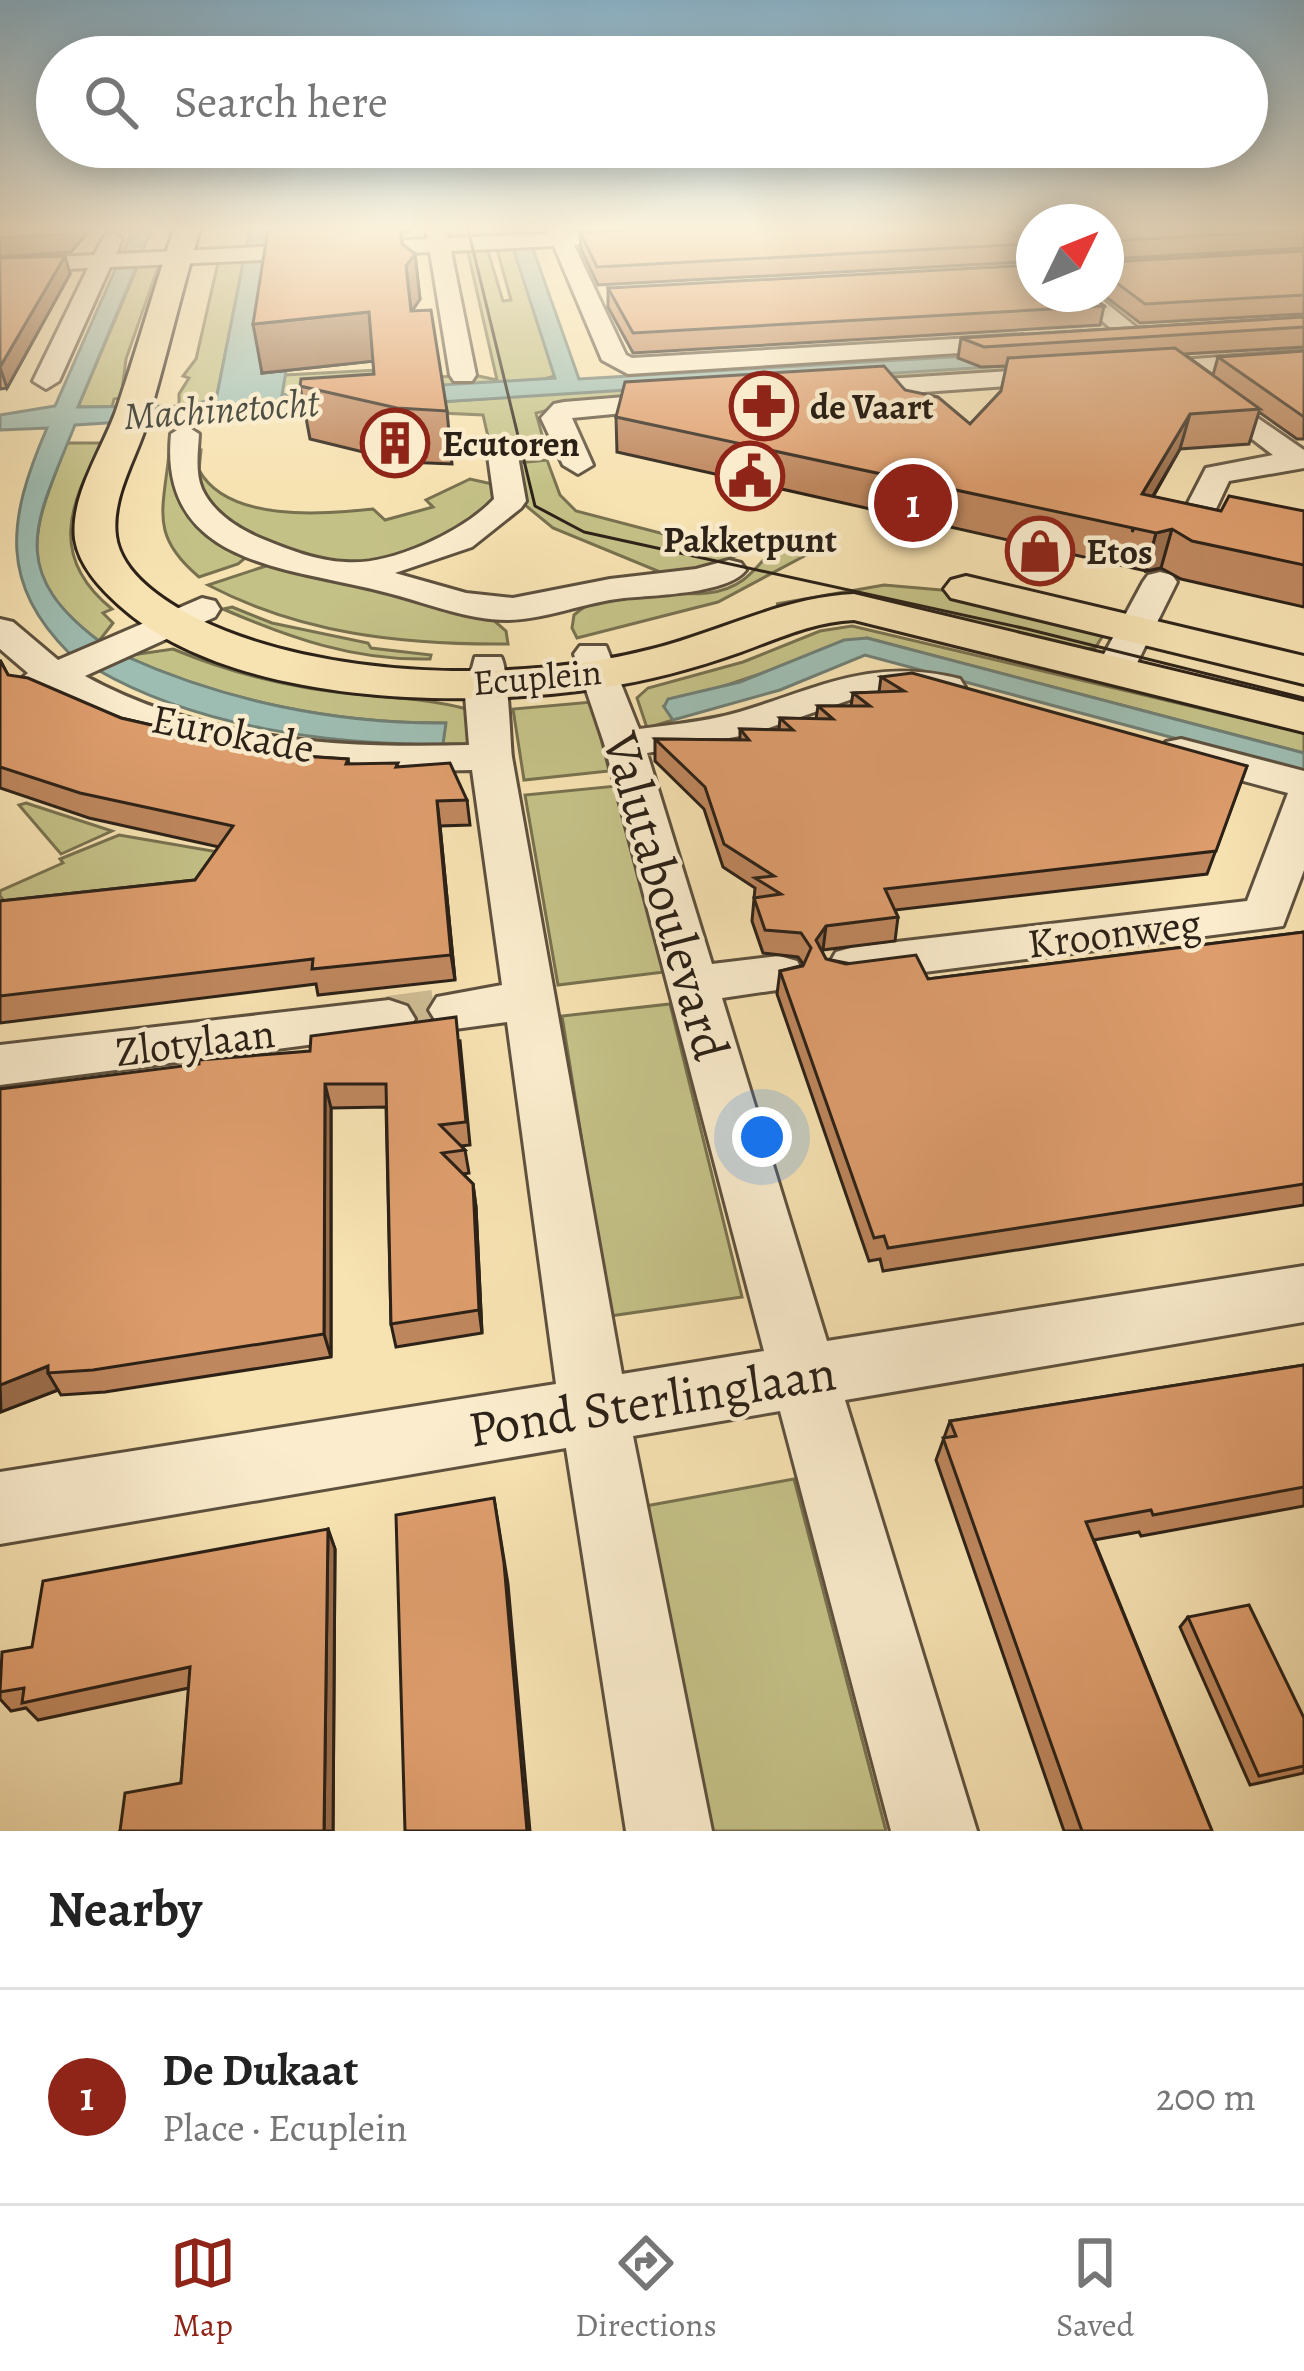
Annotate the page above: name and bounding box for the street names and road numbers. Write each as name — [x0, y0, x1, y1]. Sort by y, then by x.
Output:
street label: Ecuplein — [471, 647, 603, 707]
street label: Eurokade — [147, 689, 319, 777]
street label: Valutaboulevard — [586, 723, 746, 1069]
street label: Kroonweg — [1024, 894, 1204, 972]
street label: Zlotylaan — [112, 1004, 278, 1080]
street label: Pond Sterlinglaan — [463, 1337, 841, 1465]

